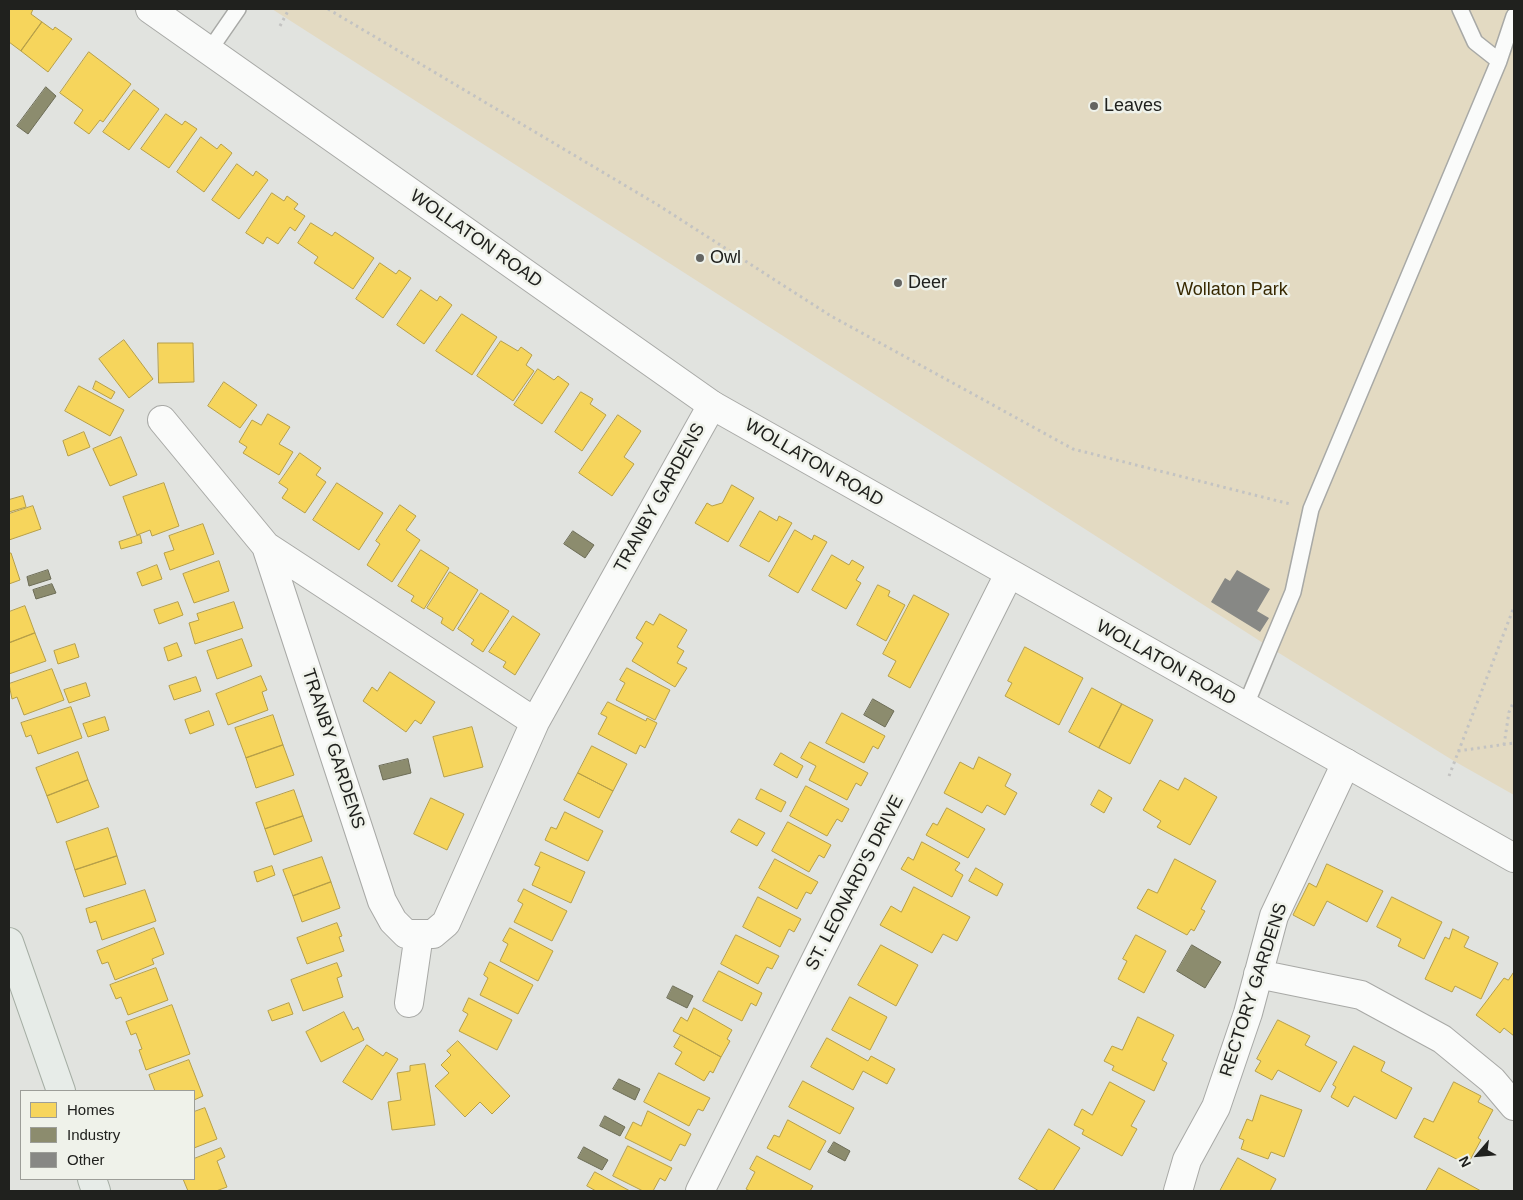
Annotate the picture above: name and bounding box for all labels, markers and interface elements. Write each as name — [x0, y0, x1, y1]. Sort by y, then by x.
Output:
place label: Leaves — [1104, 95, 1162, 117]
marker: Leaves — [1088, 100, 1100, 112]
street label: WOLLATON ROAD — [406, 185, 546, 293]
place label: Owl — [710, 247, 741, 269]
marker: Owl — [694, 252, 706, 264]
place label: Deer — [908, 272, 947, 294]
marker: Deer — [892, 277, 904, 289]
park label: Wollaton Park — [1176, 279, 1288, 301]
street label: WOLLATON ROAD — [741, 415, 887, 511]
street label: TRANBY GARDENS — [610, 420, 710, 576]
street label: WOLLATON ROAD — [1092, 616, 1240, 710]
street label: TRANBY GARDENS — [297, 666, 369, 832]
street label: ST. LEONARD'S DRIVE — [801, 792, 909, 974]
street label: RECTORY GARDENS — [1216, 900, 1292, 1080]
legend — [20, 1090, 195, 1180]
text: Homes — [67, 1101, 115, 1118]
text: Industry — [67, 1126, 120, 1143]
north arrow — [1453, 1130, 1503, 1180]
text: Other — [67, 1151, 105, 1168]
text: N — [1455, 1154, 1474, 1170]

